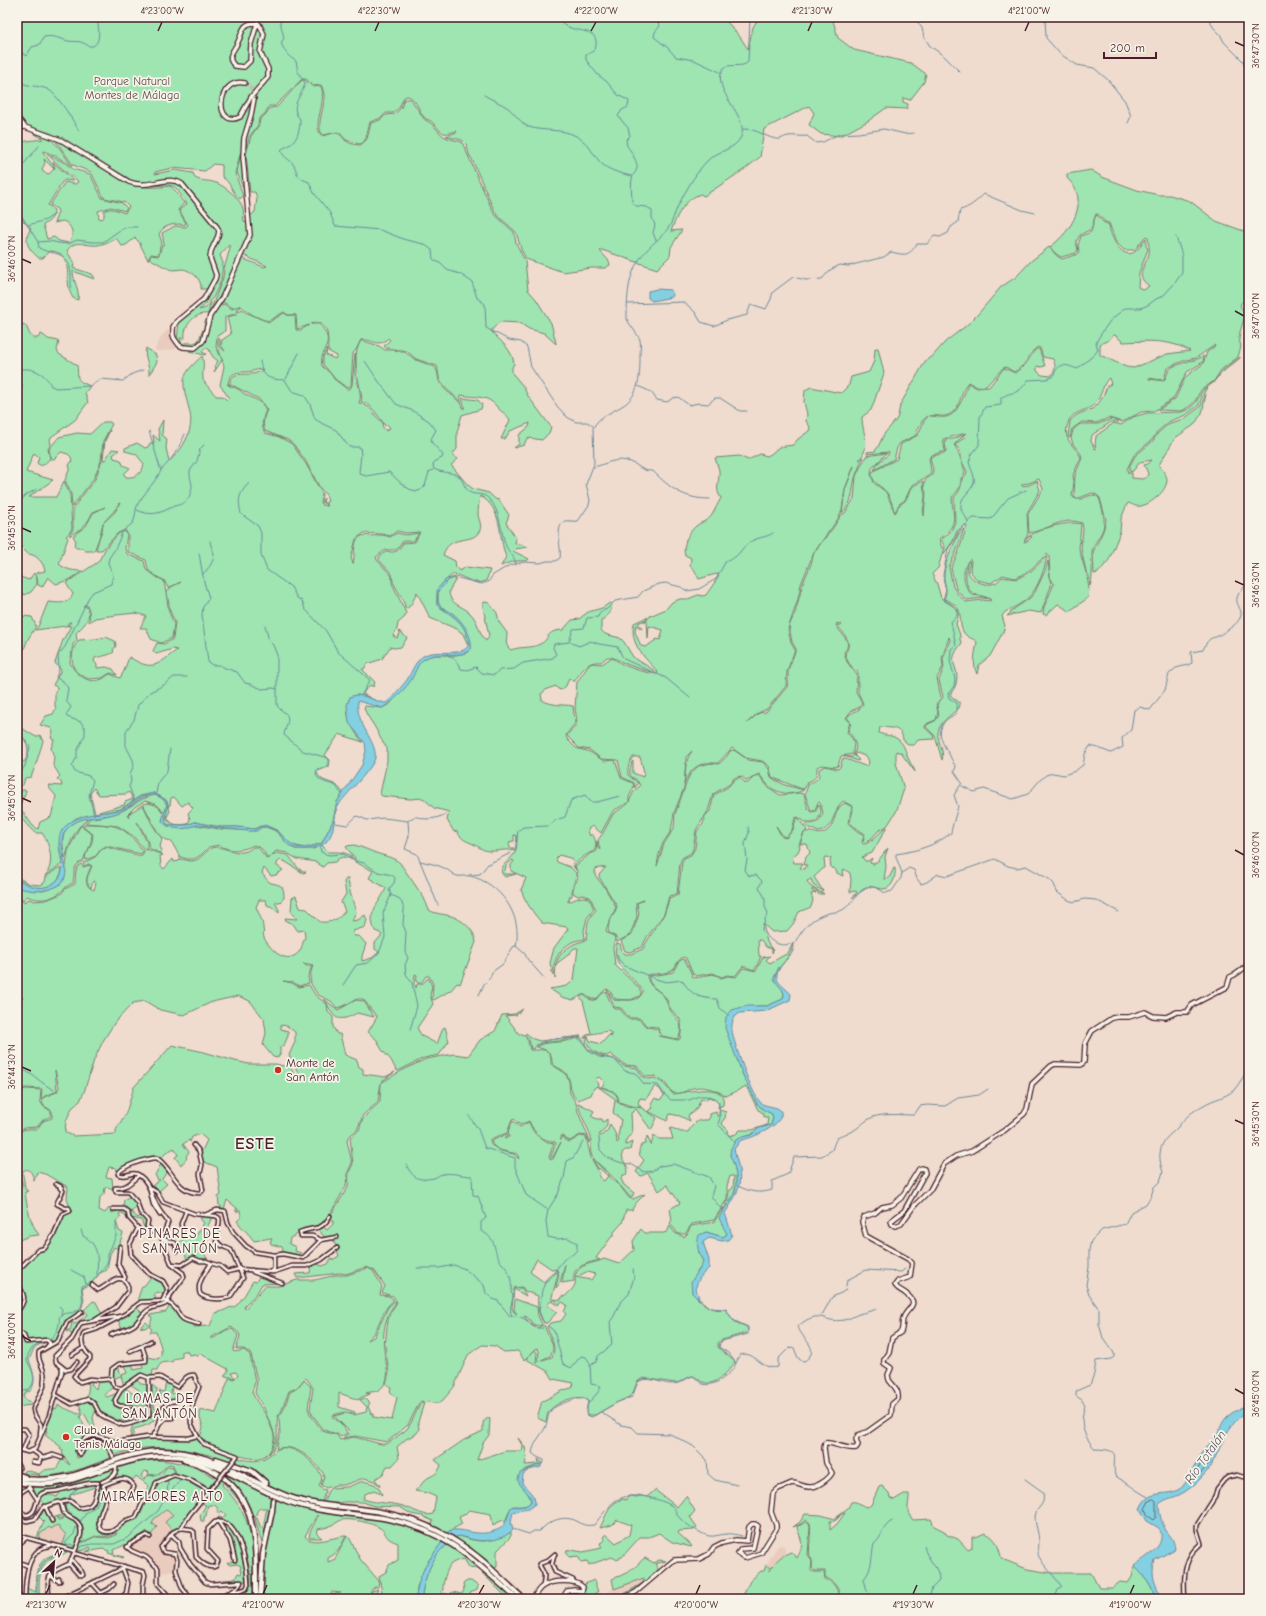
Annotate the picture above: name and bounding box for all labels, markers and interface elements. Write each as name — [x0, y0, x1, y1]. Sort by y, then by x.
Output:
text: 4°23'00"W — [140, 5, 184, 17]
text: 4°22'30"W — [358, 5, 400, 17]
text: 4°22'00"W — [574, 5, 618, 17]
text: 4°21'30"W — [791, 5, 833, 17]
text: 4°21'00"W — [1008, 5, 1050, 17]
text: 36°47'30"N — [1250, 24, 1262, 68]
scale bar — [1104, 34, 1156, 60]
text: 200 m — [1110, 41, 1145, 55]
park label: Parque Natural Montes de Málaga — [84, 74, 180, 102]
text: 36°46'00"N — [6, 236, 18, 282]
text: 36°47'00"N — [1250, 293, 1262, 339]
text: 36°45'30"N — [6, 505, 18, 551]
text: 36°46'30"N — [1250, 562, 1262, 608]
text: 36°45'00"N — [6, 775, 18, 821]
text: 36°46'00"N — [1250, 832, 1262, 878]
text: 36°44'30"N — [6, 1044, 18, 1090]
place label: Monte de San Antón — [286, 1056, 339, 1084]
marker: Monte de San Antón — [273, 1065, 283, 1075]
text: 36°45'30"N — [1250, 1101, 1262, 1147]
district label: ESTE — [235, 1135, 275, 1153]
district label: PINARES DE SAN ANTÓN — [139, 1226, 221, 1256]
text: 36°44'00"N — [6, 1313, 18, 1359]
text: 36°45'00"N — [1250, 1371, 1262, 1417]
district label: LOMAS DE SAN ANTÓN — [122, 1391, 198, 1421]
place label: Club de Tenis Málaga — [74, 1423, 141, 1451]
water label: Río Totalán — [1181, 1427, 1229, 1487]
marker: Club de Tenis Málaga — [61, 1432, 71, 1442]
district label: MIRAFLORES ALTO — [101, 1489, 223, 1504]
north arrow — [34, 1542, 74, 1582]
text: N — [52, 1546, 64, 1561]
text: 4°21'30"W — [25, 1599, 67, 1611]
text: 4°21'00"W — [242, 1599, 284, 1611]
text: 4°20'30"W — [457, 1599, 501, 1611]
text: 4°20'00"W — [674, 1599, 718, 1611]
text: 4°19'30"W — [892, 1599, 934, 1611]
text: 4°19'00"W — [1109, 1599, 1151, 1611]

